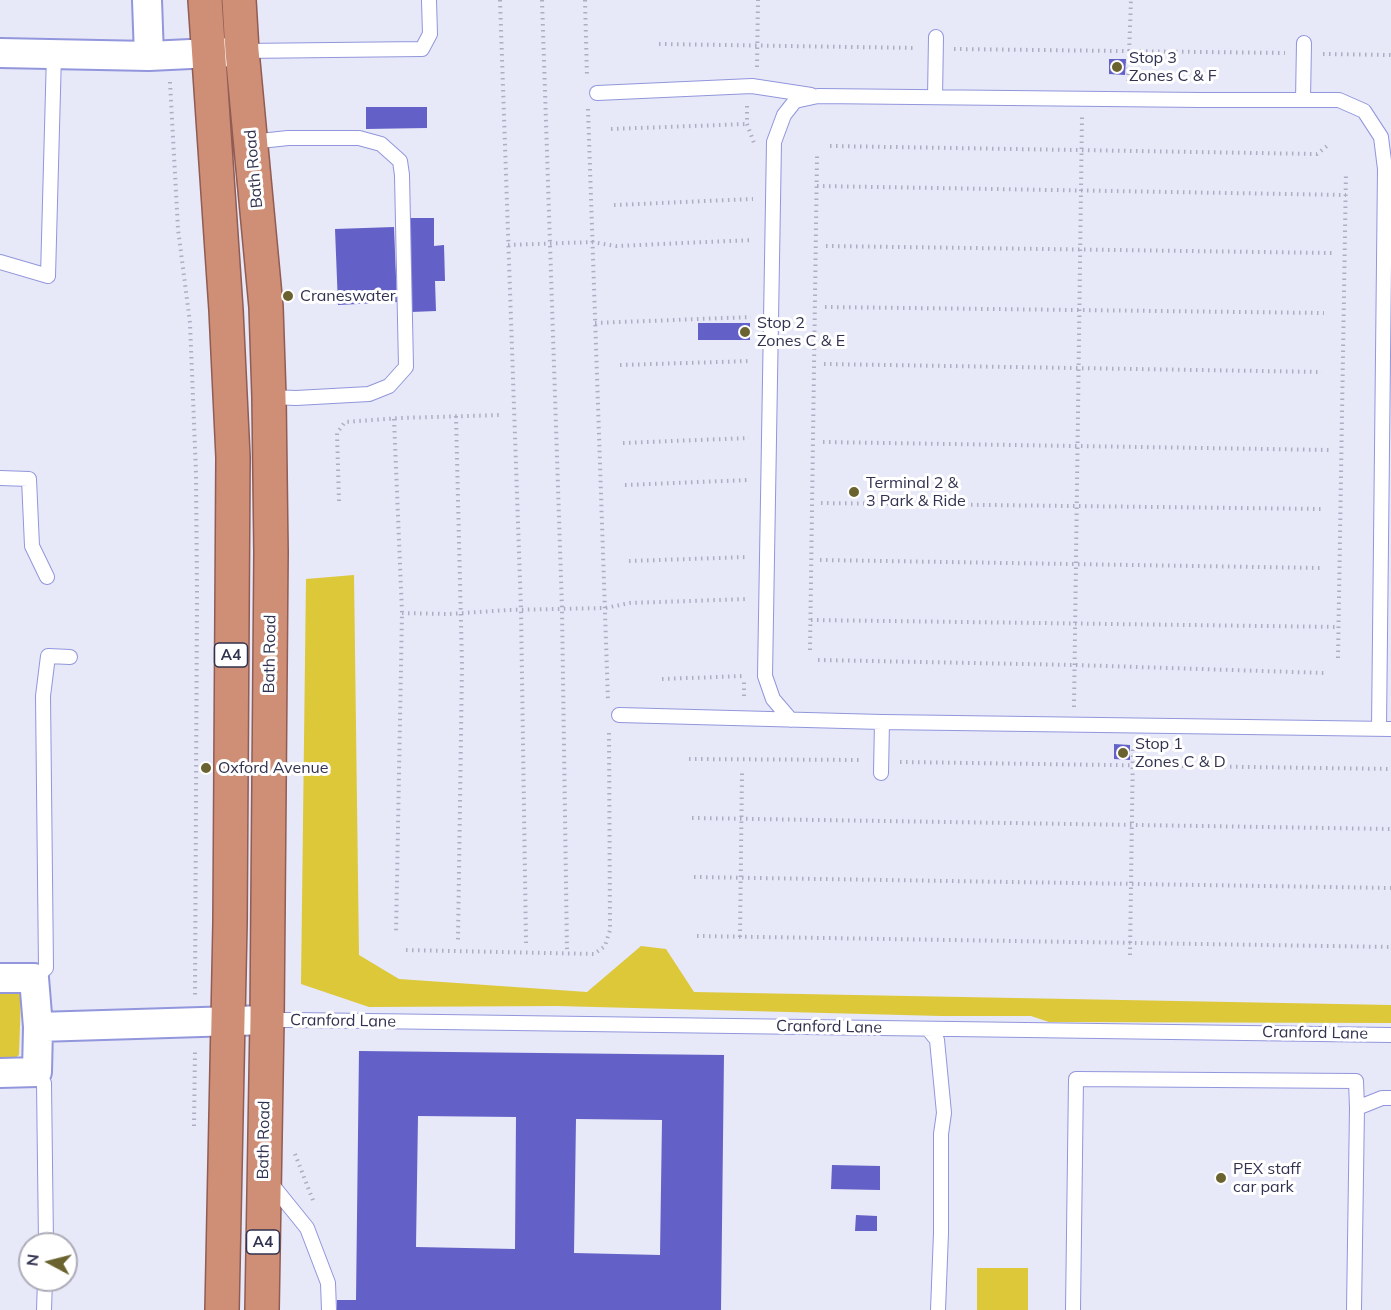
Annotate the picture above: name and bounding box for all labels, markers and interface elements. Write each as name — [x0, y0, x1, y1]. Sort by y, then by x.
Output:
place label: Stop 3 Zones C & F — [1129, 48, 1217, 86]
marker: Stop 3 Zones C & F — [1110, 60, 1124, 74]
street label: Bath Road — [241, 129, 267, 209]
place label: Craneswater — [300, 286, 396, 306]
marker: Craneswater — [281, 289, 295, 303]
place label: Stop 2 Zones C & E — [757, 313, 845, 351]
marker: Stop 2 Zones C & E — [738, 325, 752, 339]
place label: Terminal 2 & 3 Park & Ride — [866, 473, 966, 511]
marker: Terminal 2 & 3 Park & Ride — [847, 485, 861, 499]
street label: Bath Road — [260, 614, 280, 694]
road number: A4 — [214, 643, 248, 667]
place label: Stop 1 Zones C & D — [1135, 734, 1226, 772]
marker: Stop 1 Zones C & D — [1116, 746, 1130, 760]
place label: Oxford Avenue — [218, 758, 328, 778]
marker: Oxford Avenue — [199, 761, 213, 775]
street label: Cranford Lane — [290, 1010, 396, 1032]
street label: Cranford Lane — [776, 1016, 882, 1038]
street label: Cranford Lane — [1262, 1022, 1368, 1044]
street label: Bath Road — [254, 1100, 274, 1180]
place label: PEX staff car park — [1233, 1159, 1301, 1197]
marker: PEX staff car park — [1214, 1171, 1228, 1185]
road number: A4 — [246, 1230, 280, 1254]
north arrow — [18, 1232, 78, 1292]
text: N — [21, 1253, 43, 1267]

